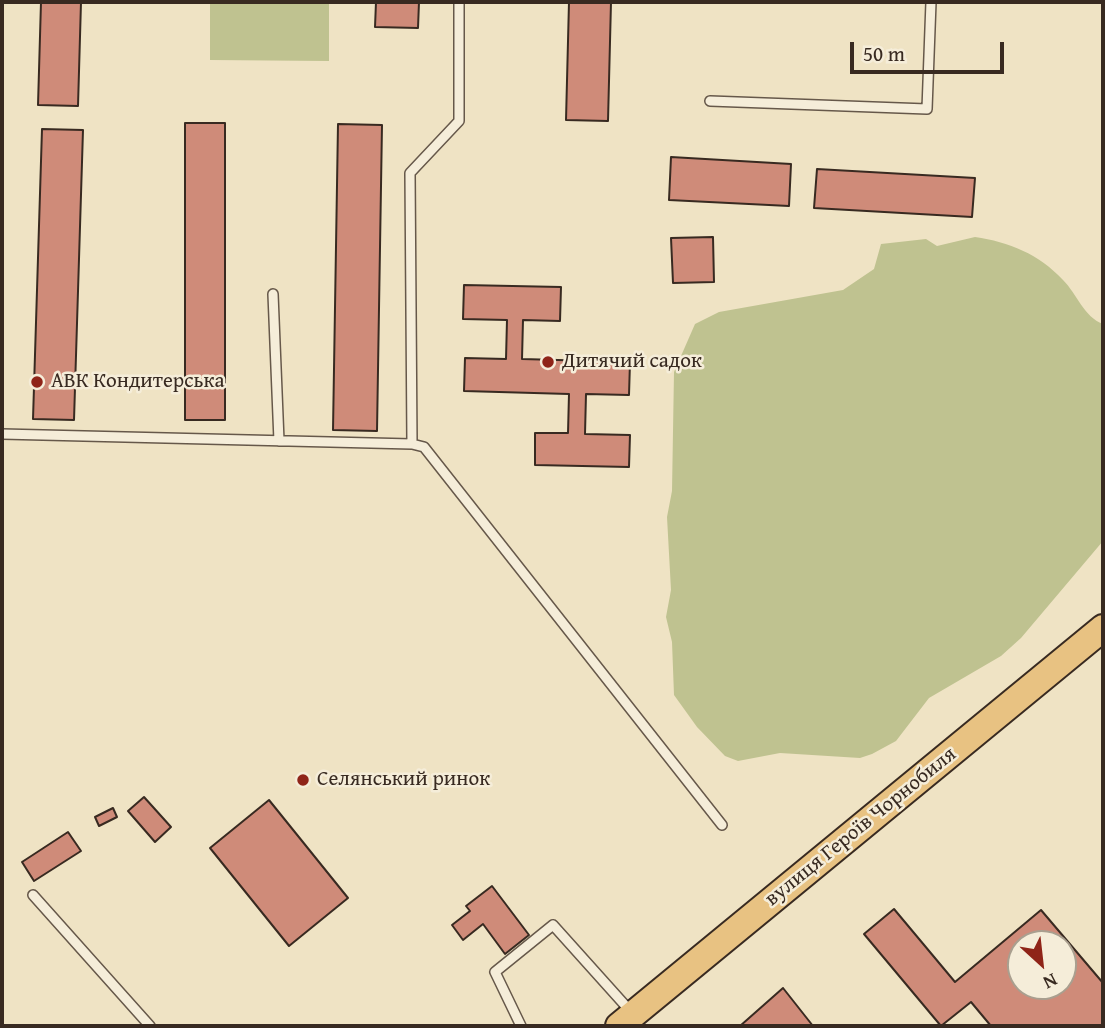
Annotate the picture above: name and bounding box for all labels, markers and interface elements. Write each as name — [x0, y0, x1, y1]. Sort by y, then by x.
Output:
scale bar — [853, 28, 1007, 72]
text: 50 m — [863, 38, 905, 69]
place label: Дитячий садок — [562, 349, 702, 375]
marker: Дитячий садок — [540, 354, 556, 370]
place label: АВК Кондитерська — [51, 369, 224, 395]
marker: АВК Кондитерська — [29, 374, 45, 390]
street label: вулиця Героїв Чорнобиля — [760, 742, 962, 912]
place label: Селянський ринок — [317, 767, 490, 793]
marker: Селянський ринок — [295, 772, 311, 788]
north arrow — [1007, 930, 1077, 1000]
text: N — [1039, 967, 1063, 997]

